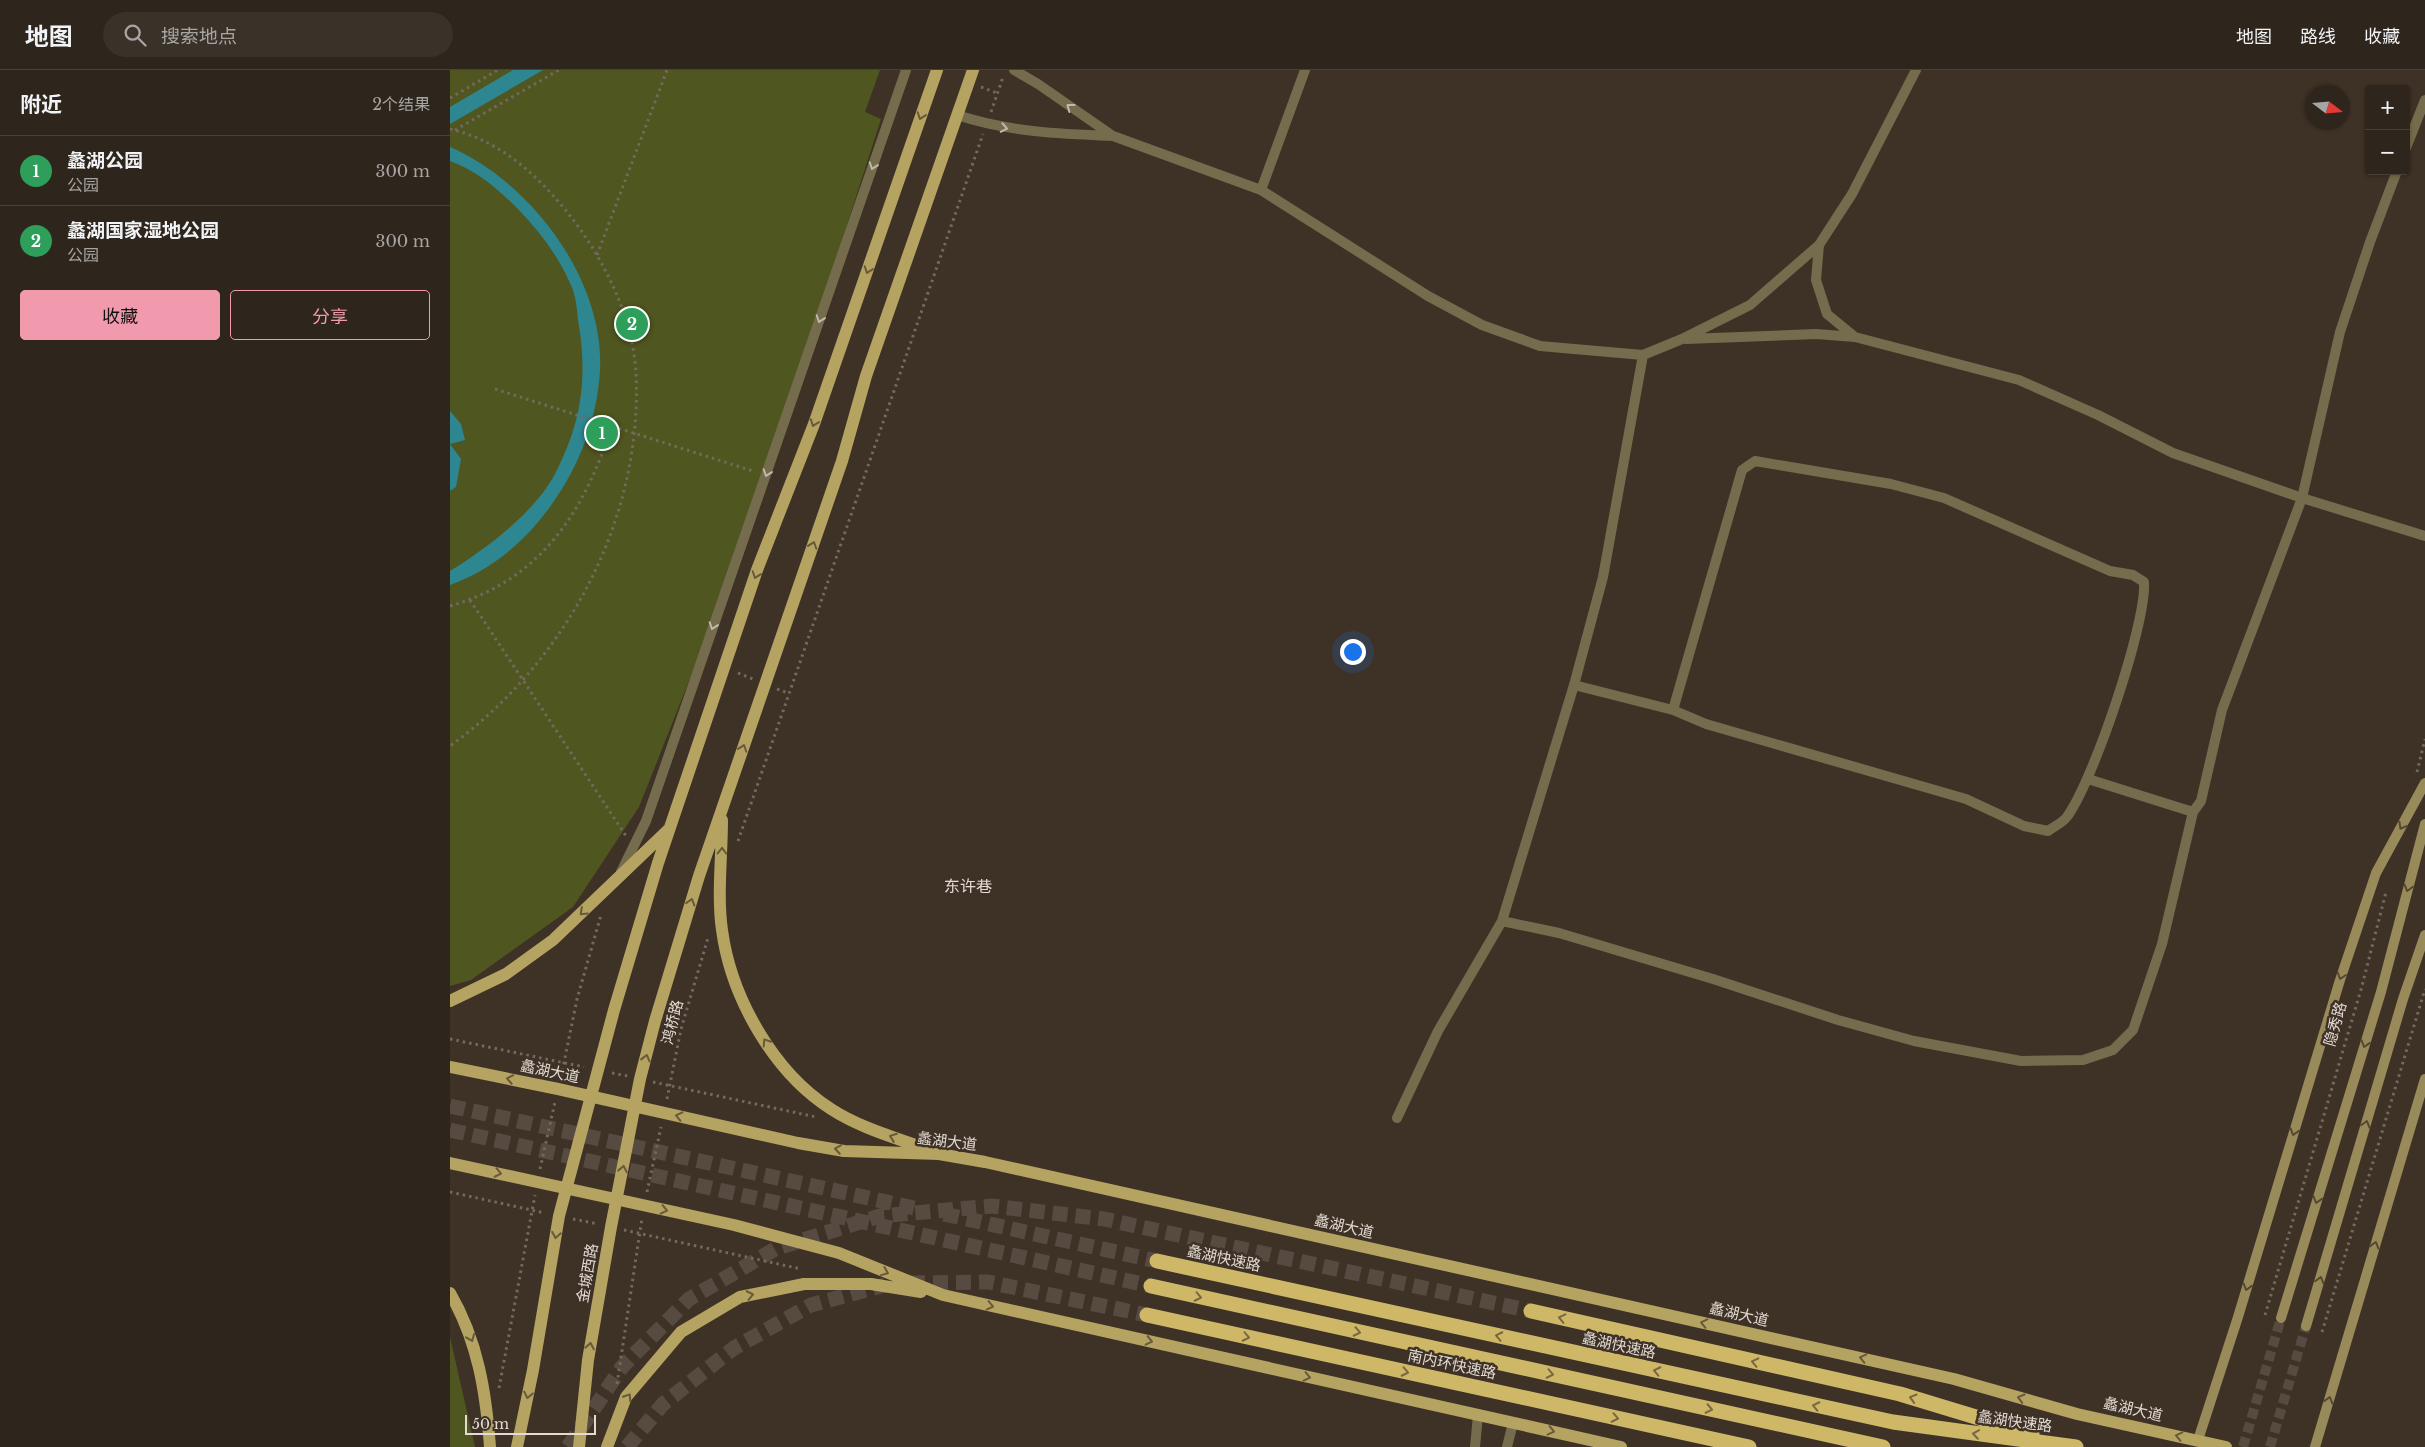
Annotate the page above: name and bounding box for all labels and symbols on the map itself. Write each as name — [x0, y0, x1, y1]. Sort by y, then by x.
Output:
north arrow — [2305, 85, 2350, 130]
one-way arrow — [1066, 104, 1076, 113]
one-way arrow — [917, 111, 927, 120]
one-way arrow — [1000, 123, 1008, 133]
one-way arrow — [869, 161, 879, 169]
one-way arrow — [863, 265, 873, 273]
pin: 2 — [616, 305, 648, 343]
one-way arrow — [816, 314, 826, 323]
pin: 1 — [586, 414, 618, 452]
one-way arrow — [810, 418, 820, 427]
one-way arrow — [762, 468, 772, 476]
one-way arrow — [807, 541, 817, 550]
one-way arrow — [752, 570, 762, 578]
one-way arrow — [709, 621, 719, 630]
your location — [1340, 639, 1366, 665]
one-way arrow — [737, 744, 747, 753]
one-way arrow — [2398, 821, 2408, 830]
one-way arrow — [717, 847, 727, 854]
district label: 东许巷 — [944, 876, 992, 896]
one-way arrow — [2403, 883, 2414, 892]
one-way arrow — [685, 899, 695, 907]
one-way arrow — [579, 906, 588, 915]
one-way arrow — [2337, 971, 2347, 980]
street label: 鸿桥路 — [657, 998, 687, 1046]
street label: 隐秀路 — [2320, 1000, 2350, 1048]
one-way arrow — [763, 1039, 772, 1048]
one-way arrow — [2360, 1040, 2370, 1048]
street label: 蠡湖大道 — [519, 1055, 581, 1087]
one-way arrow — [640, 1055, 650, 1063]
one-way arrow — [506, 1074, 515, 1085]
one-way arrow — [675, 1111, 684, 1122]
one-way arrow — [2361, 1120, 2371, 1128]
one-way arrow — [2290, 1127, 2300, 1135]
street label: 蠡湖大道 — [916, 1128, 978, 1154]
one-way arrow — [890, 1133, 898, 1143]
one-way arrow — [834, 1145, 842, 1155]
one-way arrow — [617, 1165, 627, 1174]
one-way arrow — [493, 1167, 502, 1178]
one-way arrow — [2313, 1195, 2323, 1203]
one-way arrow — [660, 1204, 669, 1215]
street label: 蠡湖大道 — [1313, 1210, 1375, 1242]
one-way arrow — [552, 1231, 562, 1240]
street label: 蠡湖快速路 — [1185, 1241, 1263, 1275]
one-way arrow — [2370, 1241, 2380, 1249]
street label: 金城西路 — [572, 1242, 602, 1304]
one-way arrow — [880, 1265, 889, 1276]
one-way arrow — [2315, 1276, 2325, 1284]
one-way arrow — [2243, 1283, 2253, 1291]
one-way arrow — [745, 1291, 754, 1301]
one-way arrow — [1194, 1291, 1203, 1302]
street label: 蠡湖大道 — [1708, 1298, 1770, 1330]
one-way arrow — [986, 1300, 995, 1311]
one-way arrow — [1557, 1313, 1566, 1324]
one-way arrow — [1700, 1318, 1709, 1329]
one-way arrow — [1353, 1326, 1362, 1336]
street label: 蠡湖快速路 — [1580, 1328, 1658, 1362]
one-way arrow — [1242, 1331, 1250, 1342]
one-way arrow — [1494, 1331, 1503, 1342]
one-way arrow — [465, 1333, 475, 1341]
one-way arrow — [1144, 1336, 1153, 1346]
one-way arrow — [585, 1342, 595, 1351]
street label: 南内环快速路 — [1406, 1345, 1498, 1383]
one-way arrow — [1859, 1353, 1868, 1364]
one-way arrow — [1750, 1357, 1759, 1367]
one-way arrow — [1400, 1366, 1409, 1377]
one-way arrow — [1653, 1366, 1662, 1377]
one-way arrow — [1546, 1368, 1555, 1379]
one-way arrow — [1303, 1371, 1312, 1382]
one-way arrow — [523, 1391, 534, 1400]
one-way arrow — [621, 1393, 631, 1402]
one-way arrow — [2017, 1393, 2025, 1403]
street label: 蠡湖大道 — [2102, 1393, 2164, 1425]
one-way arrow — [1909, 1394, 1917, 1404]
one-way arrow — [2323, 1397, 2333, 1405]
one-way arrow — [1812, 1401, 1821, 1411]
one-way arrow — [1704, 1403, 1713, 1413]
street label: 蠡湖快速路 — [1977, 1406, 2053, 1436]
scale bar — [465, 1412, 596, 1435]
one-way arrow — [1610, 1412, 1619, 1423]
one-way arrow — [1547, 1426, 1556, 1436]
one-way arrow — [1972, 1429, 1980, 1439]
one-way arrow — [2174, 1431, 2183, 1442]

